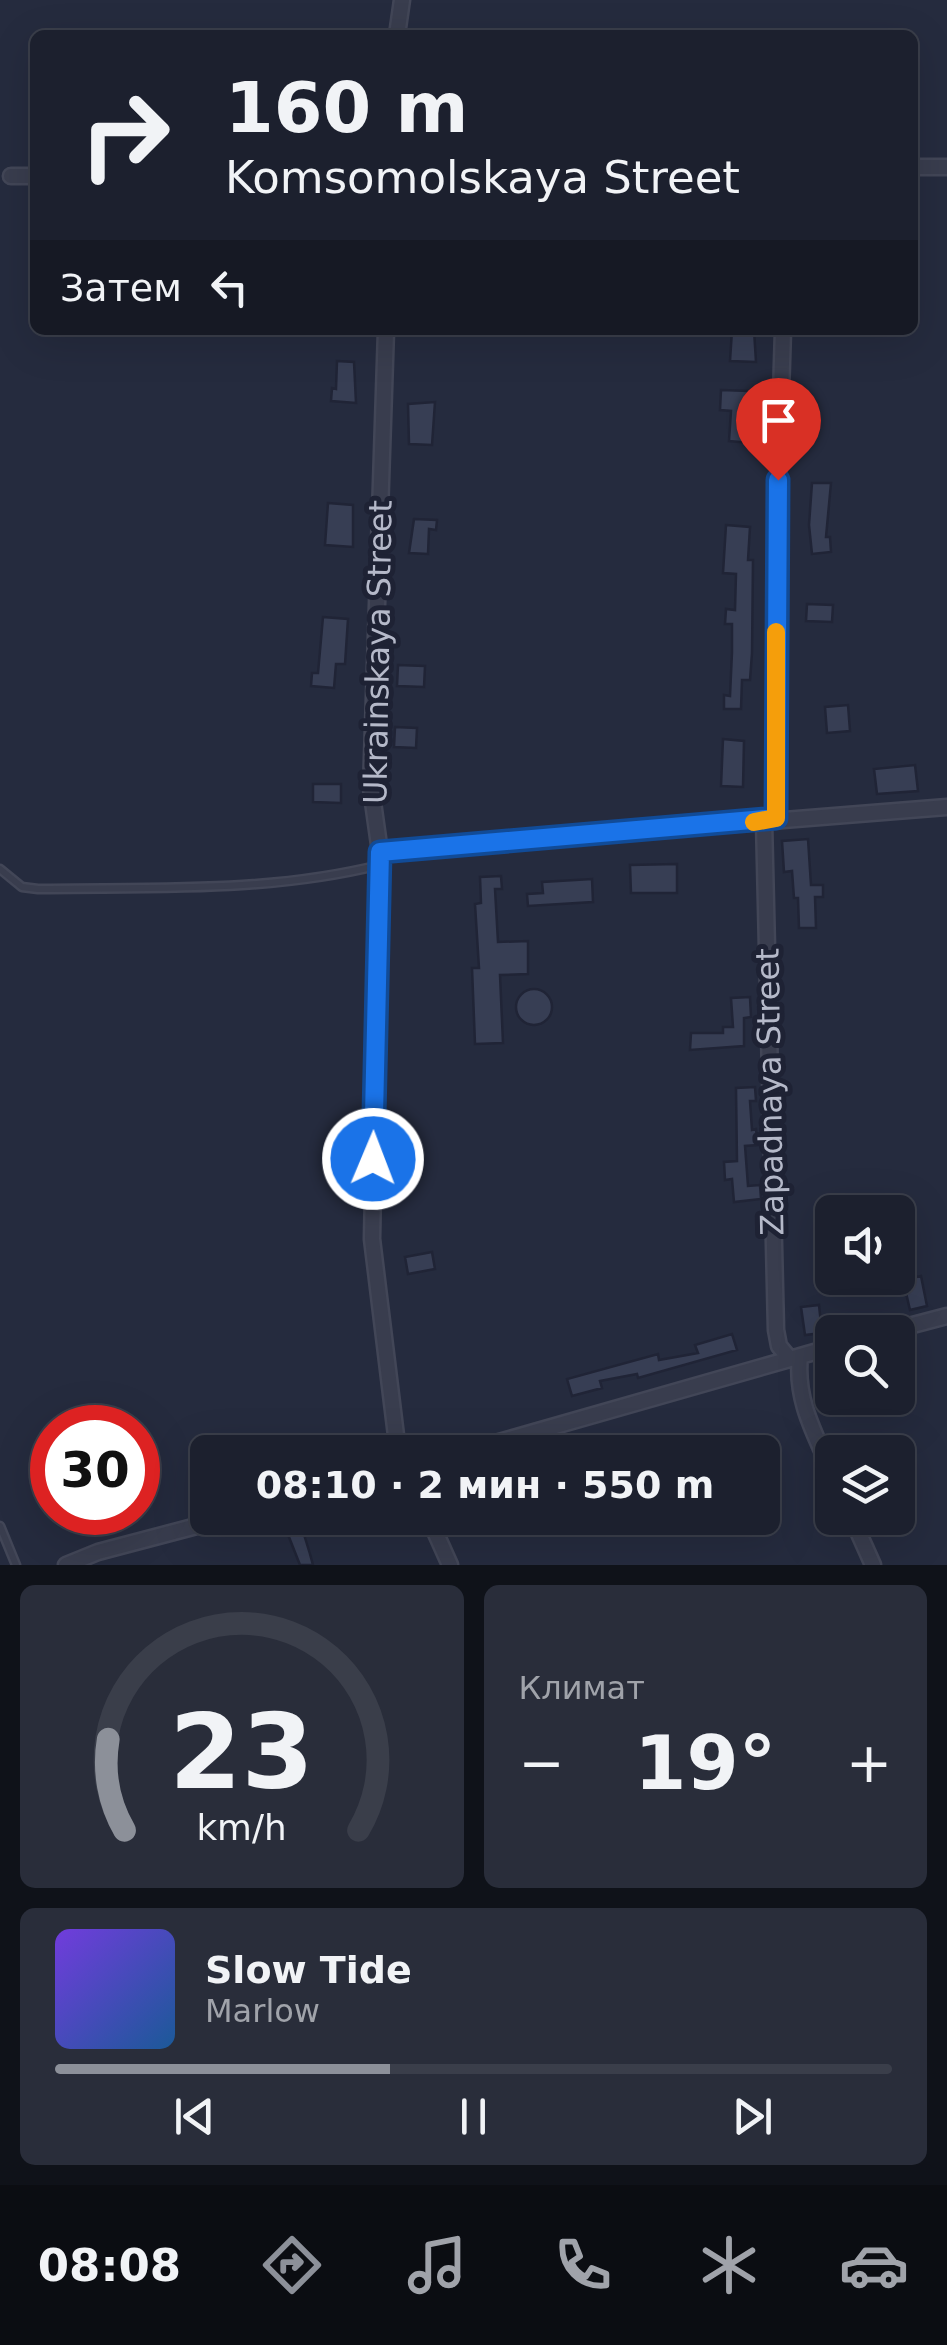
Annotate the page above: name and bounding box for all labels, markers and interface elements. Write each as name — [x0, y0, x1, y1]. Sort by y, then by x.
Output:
text: 160 m — [225, 67, 468, 149]
icon: right — [60, 70, 190, 200]
text: Komsomolskaya Street — [225, 151, 740, 204]
icon: left — [202, 260, 257, 315]
text: Затем — [60, 266, 182, 310]
pin — [736, 378, 821, 481]
icon: arrive — [751, 393, 806, 448]
street label: Ukrainskaya Street — [356, 500, 400, 804]
street label: Zapadnaya Street — [748, 948, 792, 1236]
position arrow — [321, 1107, 425, 1211]
map controls — [815, 1195, 915, 1535]
button: sound — [815, 1195, 915, 1295]
button: search — [815, 1315, 915, 1415]
speed limit sign: 30 — [30, 1405, 160, 1535]
button: layers — [815, 1435, 915, 1535]
text: 08:10 · 2 мин · 550 m — [256, 1463, 714, 1507]
text: Климат — [519, 1669, 645, 1707]
text: 23 — [169, 1691, 314, 1813]
text: 19° — [634, 1719, 776, 1807]
text: − — [519, 1731, 565, 1795]
text: + — [846, 1731, 892, 1795]
text: km/h — [197, 1807, 287, 1848]
text: Slow Tide — [205, 1948, 412, 1992]
text: Marlow — [205, 1992, 320, 2030]
icon: previous — [167, 2089, 222, 2144]
icon: pause — [446, 2089, 501, 2144]
icon: next — [725, 2089, 780, 2144]
icon: directions — [257, 2230, 327, 2300]
icon: music — [402, 2230, 472, 2300]
icon: phone — [548, 2230, 618, 2300]
icon: climate — [694, 2230, 764, 2300]
icon: car — [839, 2230, 909, 2300]
text: 08:08 — [38, 2239, 181, 2292]

